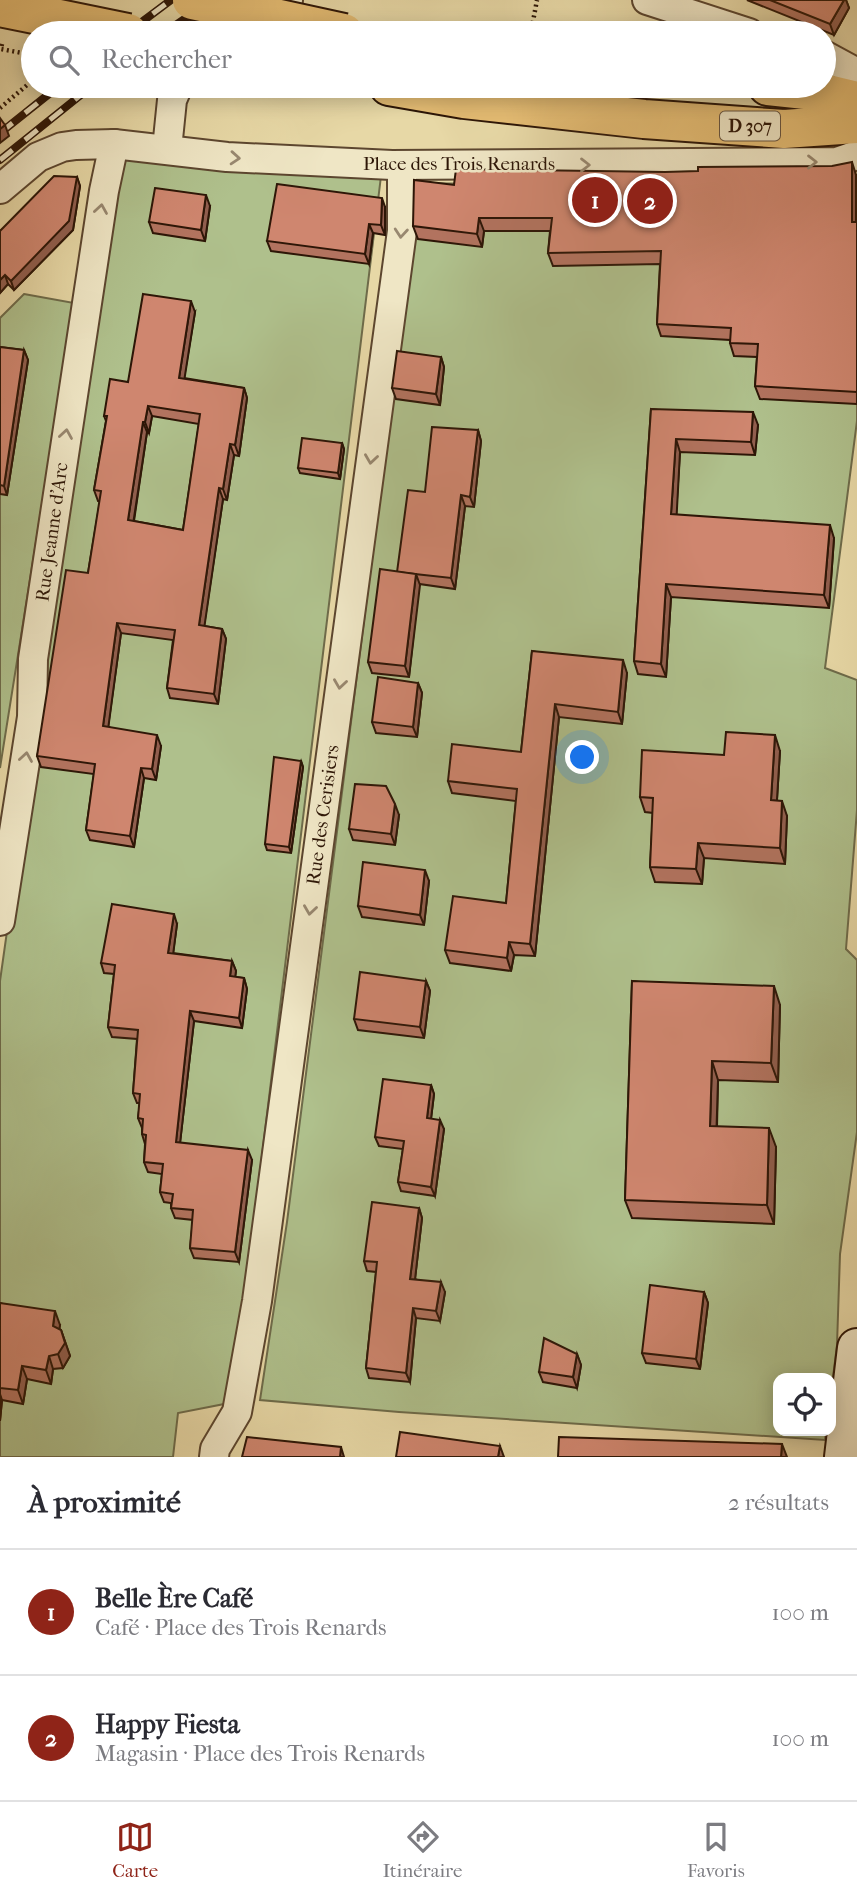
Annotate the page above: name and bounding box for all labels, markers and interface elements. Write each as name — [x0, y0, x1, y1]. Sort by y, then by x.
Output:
search box — [21, 21, 836, 98]
icon: search — [45, 41, 83, 79]
text: Rechercher — [101, 44, 232, 75]
road number: D 307 — [720, 112, 780, 140]
one-way arrow — [230, 150, 241, 165]
street label: Place des Trois Renards — [363, 153, 555, 175]
one-way arrow — [808, 154, 818, 170]
one-way arrow — [580, 157, 591, 173]
pin: 1 — [572, 174, 618, 226]
pin: 2 — [627, 175, 673, 227]
one-way arrow — [93, 204, 108, 215]
one-way arrow — [394, 228, 409, 239]
one-way arrow — [59, 428, 74, 440]
one-way arrow — [363, 453, 378, 465]
street label: Rue Jeanne d'Arc — [31, 461, 73, 603]
one-way arrow — [333, 678, 348, 690]
your location — [565, 740, 599, 774]
street label: Rue des Cerisiers — [302, 744, 344, 886]
one-way arrow — [18, 751, 33, 763]
one-way arrow — [303, 904, 318, 916]
map controls — [773, 1373, 836, 1436]
button: locate — [773, 1373, 836, 1436]
text: À proximité — [28, 1485, 181, 1520]
text: 2 résultats — [728, 1489, 829, 1516]
text: Belle Ère Café — [95, 1583, 253, 1614]
text: 1 — [47, 1599, 55, 1626]
text: 100 m — [771, 1599, 829, 1626]
text: Café · Place des Trois Renards — [95, 1614, 386, 1641]
text: Happy Fiesta — [95, 1709, 240, 1740]
text: 2 — [45, 1725, 57, 1752]
text: 100 m — [771, 1725, 829, 1752]
text: Magasin · Place des Trois Renards — [95, 1740, 425, 1767]
tab: Carte — [112, 1818, 158, 1882]
tab: Itinéraire — [383, 1818, 462, 1882]
tab: Favoris — [687, 1818, 745, 1882]

